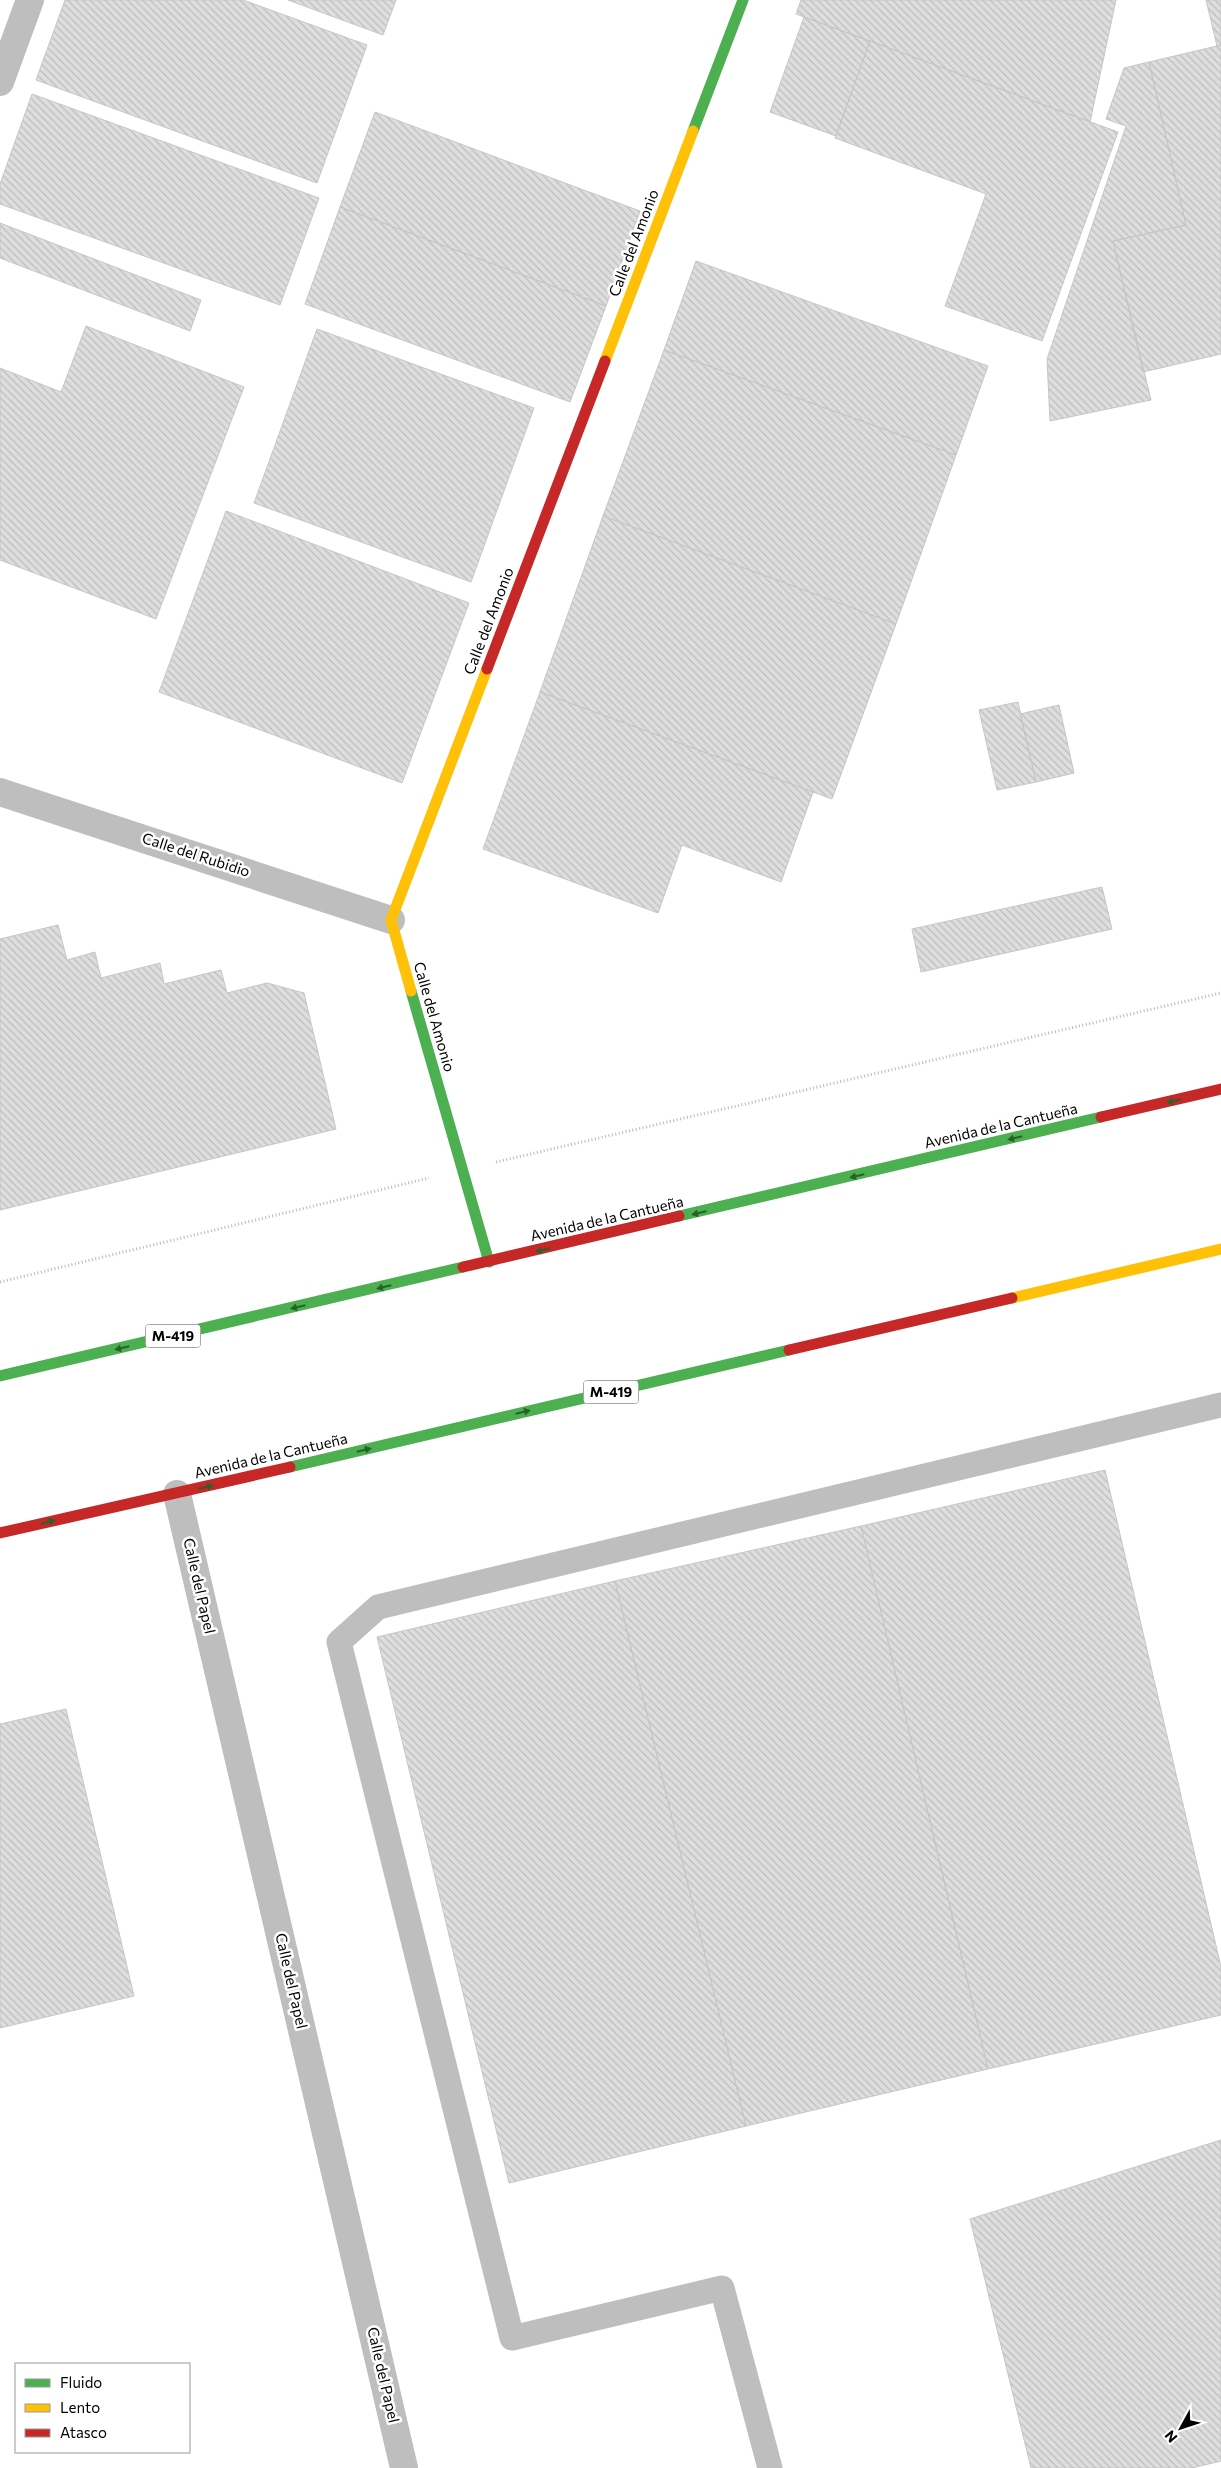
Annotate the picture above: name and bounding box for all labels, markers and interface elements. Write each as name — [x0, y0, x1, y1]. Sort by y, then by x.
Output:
street label: Calle del Amonio — [604, 186, 662, 299]
street label: Calle del Amonio — [459, 564, 517, 677]
street label: Calle del Rubidio — [140, 828, 253, 880]
street label: Calle del Amonio — [411, 960, 459, 1074]
one-way arrow — [1166, 1097, 1181, 1105]
street label: Avenida de la Cantueña — [922, 1099, 1079, 1151]
one-way arrow — [1008, 1134, 1023, 1142]
one-way arrow — [850, 1172, 865, 1180]
street label: Avenida de la Cantueña — [528, 1192, 685, 1244]
one-way arrow — [692, 1209, 707, 1217]
one-way arrow — [535, 1246, 550, 1254]
one-way arrow — [377, 1283, 392, 1291]
one-way arrow — [290, 1303, 305, 1311]
road number: M-419 — [146, 1324, 200, 1348]
one-way arrow — [115, 1344, 130, 1352]
road number: M-419 — [584, 1380, 638, 1404]
one-way arrow — [515, 1408, 530, 1416]
street label: Avenida de la Cantueña — [192, 1429, 349, 1481]
one-way arrow — [357, 1446, 372, 1454]
one-way arrow — [199, 1483, 214, 1491]
one-way arrow — [40, 1518, 55, 1526]
street label: Calle del Papel — [180, 1536, 220, 1635]
street label: Calle del Papel — [272, 1931, 312, 2030]
street label: Calle del Papel — [364, 2325, 404, 2424]
legend — [15, 2363, 190, 2453]
text: Fluido — [60, 2373, 102, 2391]
text: Lento — [60, 2398, 100, 2416]
north arrow — [1156, 2403, 1206, 2453]
text: Atasco — [60, 2423, 107, 2441]
text: N — [1161, 2427, 1181, 2446]

